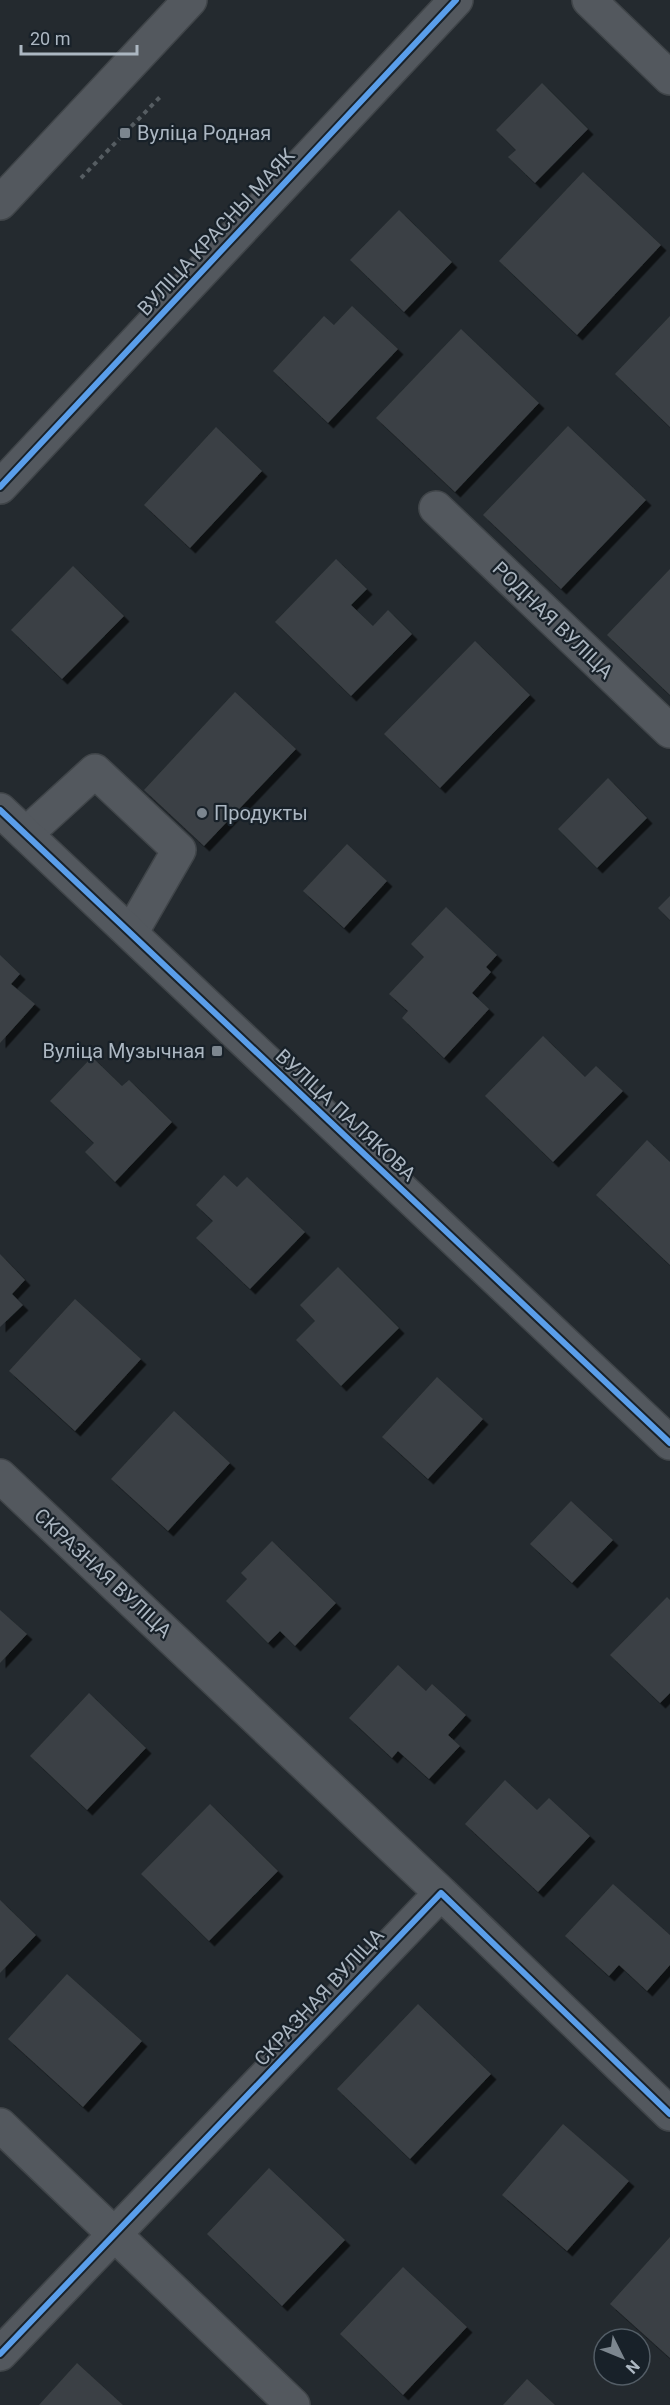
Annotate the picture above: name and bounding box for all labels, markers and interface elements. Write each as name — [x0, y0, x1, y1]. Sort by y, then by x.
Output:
scale bar — [21, 18, 136, 56]
text: 20 m — [30, 28, 70, 49]
place label: Вуліца Родная — [137, 121, 271, 145]
marker: Вуліца Родная — [118, 126, 132, 140]
street label: ВУЛІЦА КРАСНЫ МАЯК — [132, 143, 300, 321]
street label: РОДНАЯ ВУЛІЦА — [488, 556, 618, 684]
place label: Продукты — [214, 801, 308, 825]
marker: Продукты — [195, 806, 209, 820]
place label: Вуліца Музычная — [42, 1039, 205, 1063]
marker: Вуліца Музычная — [210, 1044, 224, 1058]
street label: ВУЛІЦА ПАЛЯКОВА — [271, 1044, 421, 1186]
street label: СКРАЗНАЯ ВУЛІЦА — [29, 1503, 177, 1643]
street label: СКРАЗНАЯ ВУЛІЦА — [249, 1923, 389, 2071]
north arrow — [592, 2327, 652, 2387]
text: N — [622, 2356, 643, 2377]

